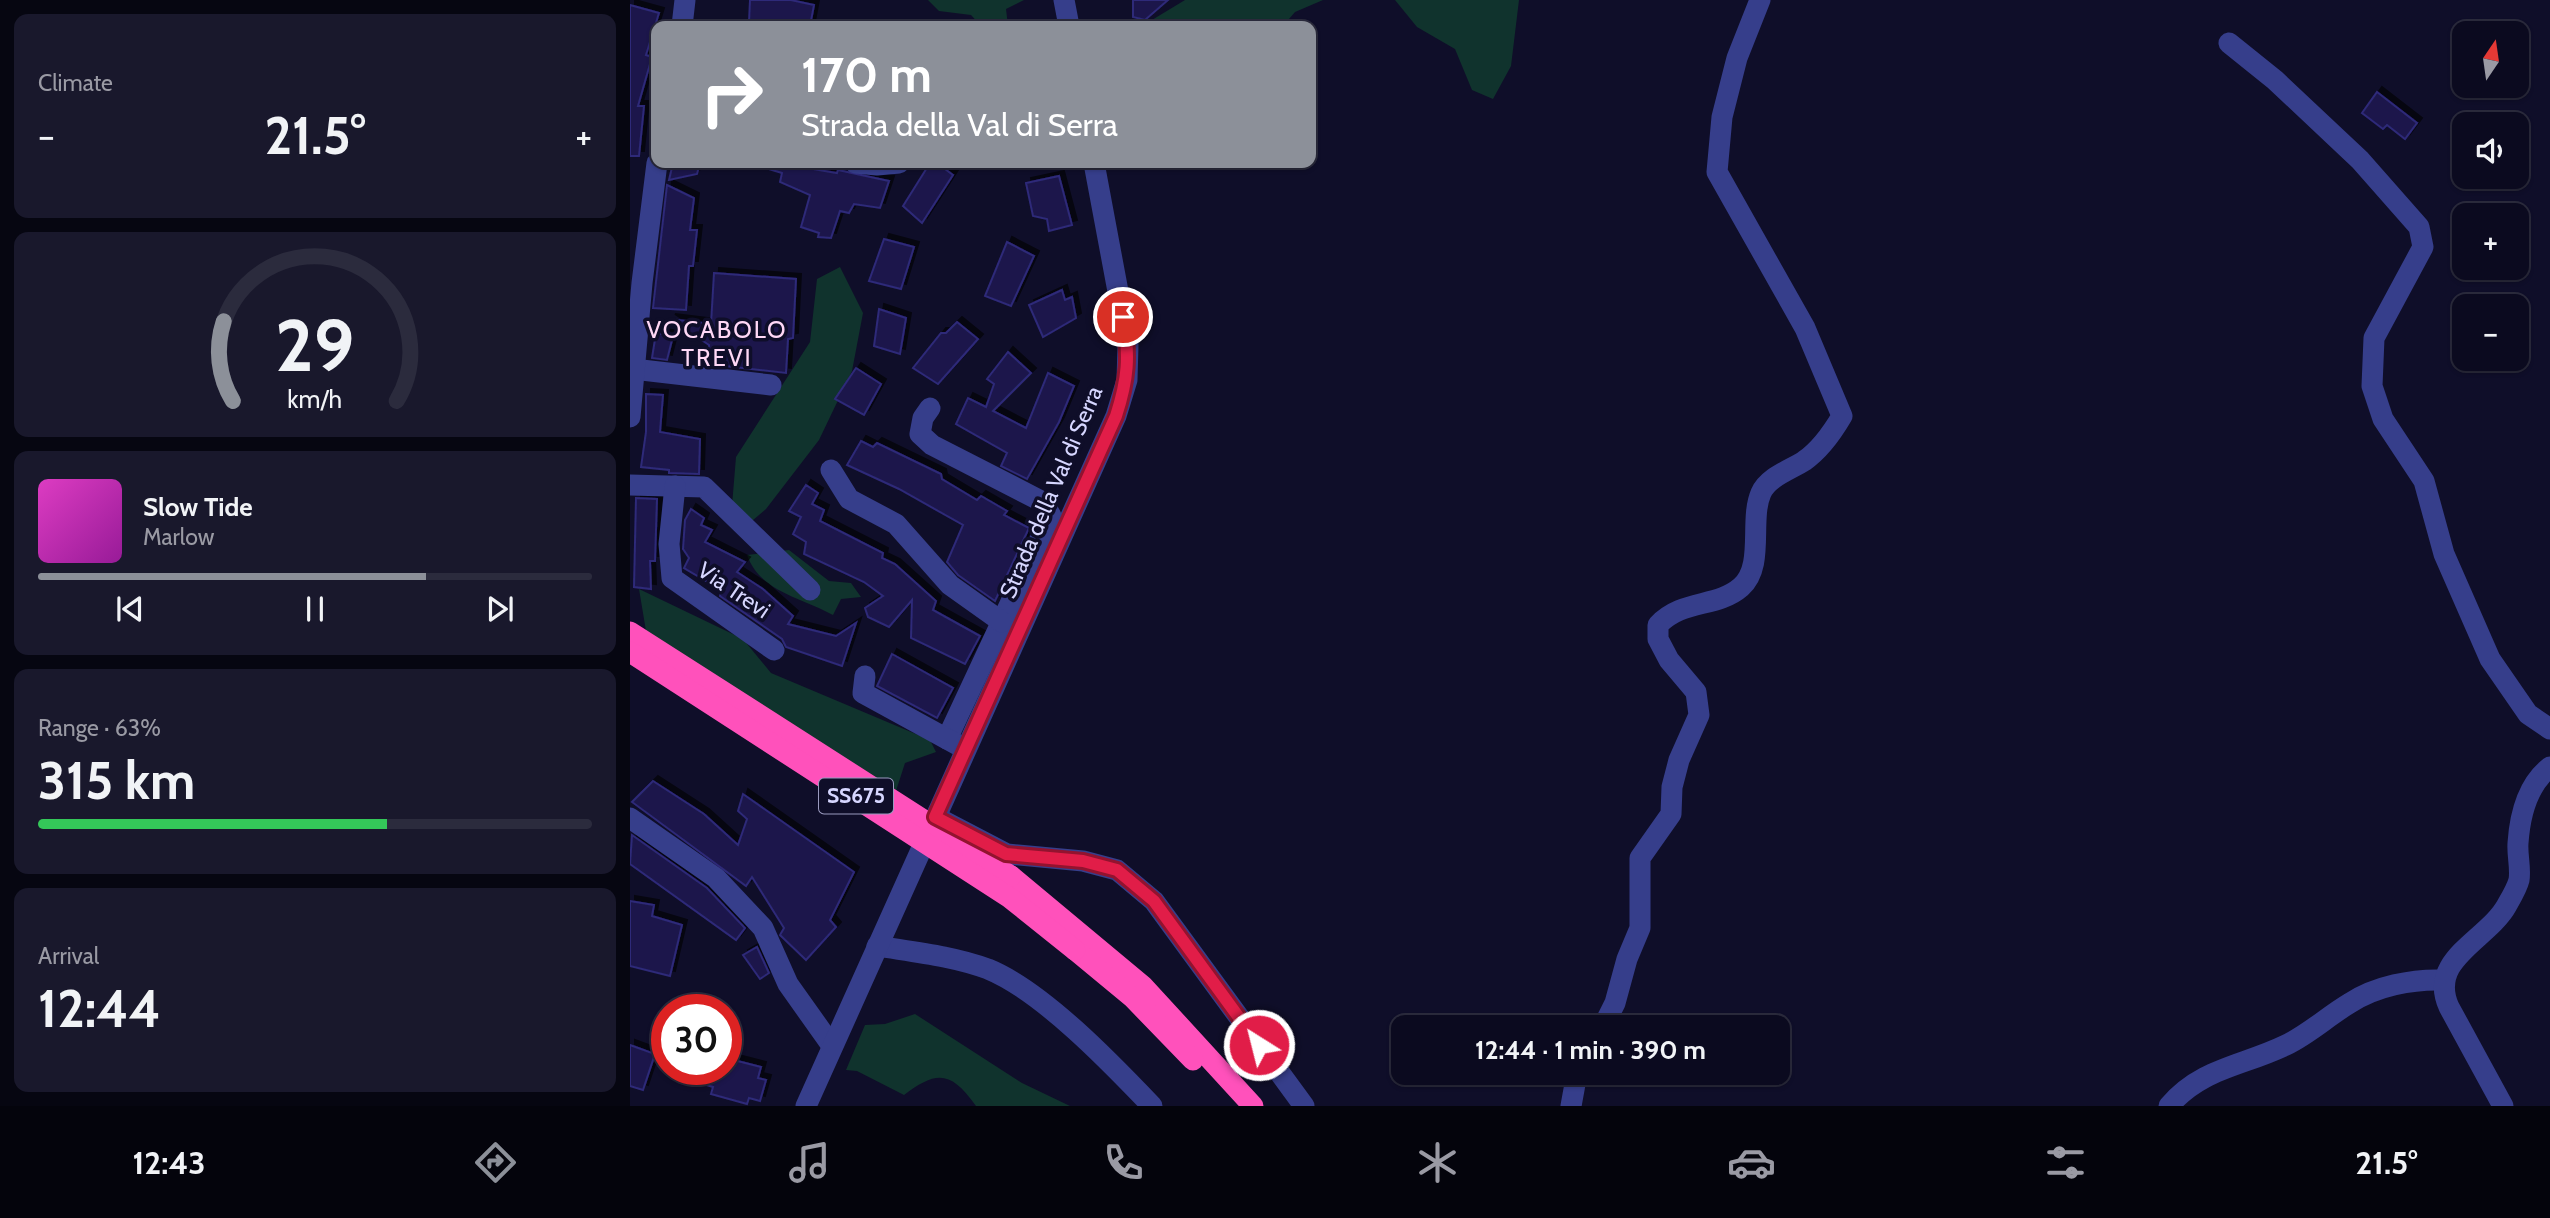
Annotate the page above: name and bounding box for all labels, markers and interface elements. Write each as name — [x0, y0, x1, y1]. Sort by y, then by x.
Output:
north arrow — [2452, 21, 2529, 98]
map controls — [2452, 21, 2529, 371]
text: 170 m — [801, 45, 932, 104]
icon: right — [686, 49, 777, 140]
text: Climate — [38, 69, 113, 97]
text: 21.5° — [264, 104, 366, 167]
text: Strada della Val di Serra — [801, 105, 1118, 144]
text: − — [38, 112, 55, 159]
text: + — [575, 112, 592, 159]
button: sound — [2452, 112, 2529, 189]
button: + — [2452, 203, 2529, 280]
pin — [1093, 287, 1153, 347]
button: − — [2452, 294, 2529, 371]
icon: arrive — [1104, 298, 1142, 336]
text: 29 — [275, 301, 355, 389]
district label: VOCABOLO TREVI — [646, 315, 788, 372]
street label: Strada della Val di Serra — [994, 382, 1108, 602]
text: km/h — [288, 383, 342, 413]
text: Slow Tide — [143, 491, 253, 523]
text: Marlow — [143, 523, 214, 551]
street label: Via Trevi — [693, 556, 775, 624]
icon: previous — [111, 590, 149, 628]
icon: pause — [296, 590, 334, 628]
icon: next — [481, 590, 519, 628]
text: Range · 63% — [38, 714, 161, 742]
text: 315 km — [38, 749, 195, 812]
road number: SS675 — [819, 778, 893, 814]
text: Arrival — [38, 942, 99, 970]
text: 12:44 — [38, 977, 161, 1040]
speed limit sign: 30 — [651, 994, 742, 1085]
position arrow — [1222, 1008, 1296, 1082]
text: 12:44 · 1 min · 390 m — [1475, 1034, 1706, 1066]
icon: directions — [471, 1138, 520, 1187]
icon: music — [785, 1138, 834, 1187]
icon: phone — [1099, 1138, 1148, 1187]
icon: climate — [1413, 1138, 1462, 1187]
icon: car — [1727, 1138, 1776, 1187]
icon: filters — [2041, 1138, 2090, 1187]
text: 12:43 — [133, 1143, 206, 1182]
text: 21.5° — [2355, 1143, 2417, 1182]

